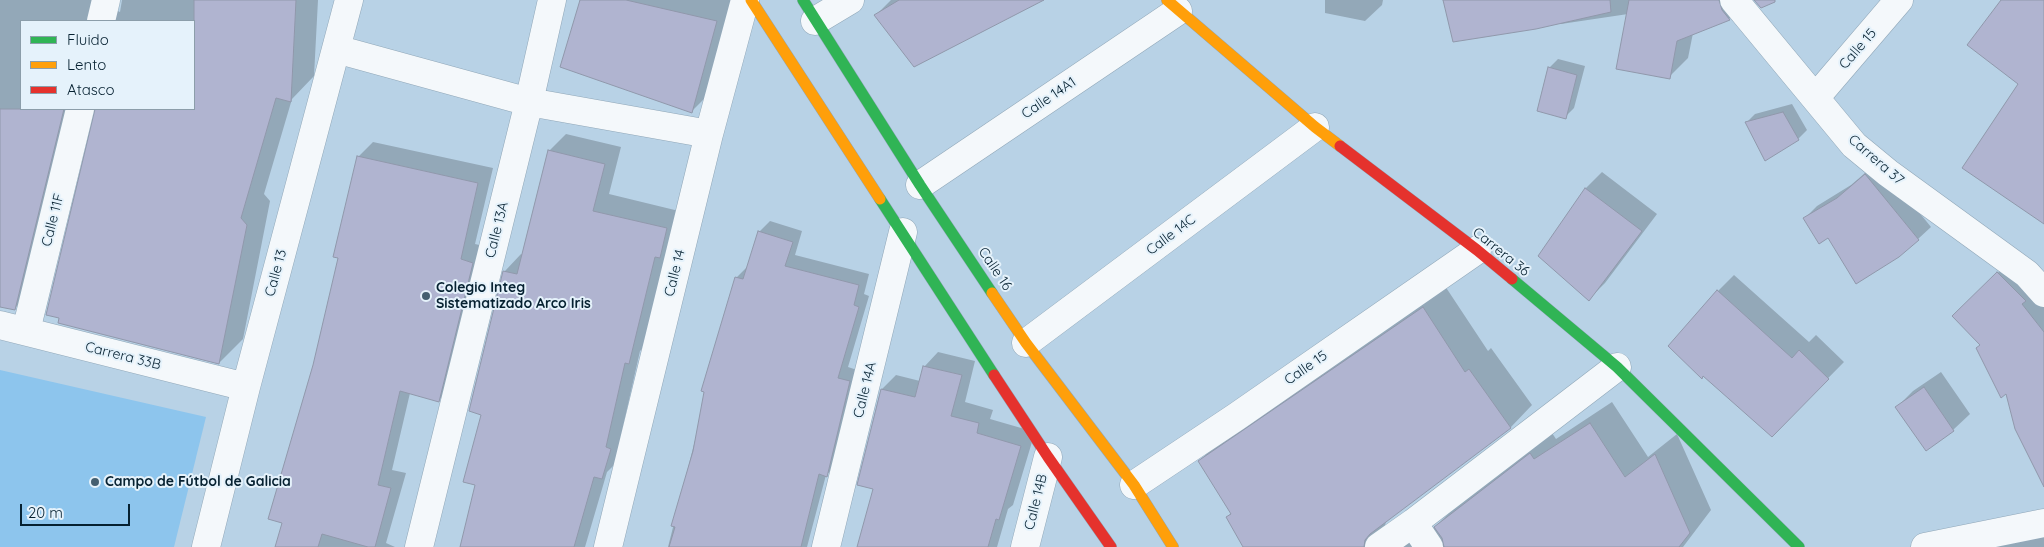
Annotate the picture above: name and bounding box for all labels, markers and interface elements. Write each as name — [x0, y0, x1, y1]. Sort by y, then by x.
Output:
legend — [20, 20, 195, 110]
street label: Calle 15 — [1836, 25, 1880, 73]
text: Fluido — [67, 30, 109, 49]
text: Lento — [67, 55, 106, 74]
street label: Calle 14A1 — [1019, 74, 1079, 122]
text: Atasco — [67, 80, 115, 99]
street label: Carrera 37 — [1845, 131, 1907, 189]
street label: Calle 11F — [38, 192, 68, 248]
street label: Calle 13A — [482, 200, 512, 260]
street label: Calle 14C — [1143, 211, 1199, 259]
street label: Carrera 36 — [1469, 224, 1533, 280]
street label: Calle 16 — [975, 244, 1015, 294]
street label: Calle 13 — [262, 248, 290, 298]
street label: Calle 14 — [661, 248, 689, 298]
place label: Colegio Integ Sistematizado Arco Iris — [436, 280, 591, 312]
marker: Colegio Integ Sistematizado Arco Iris — [420, 290, 432, 302]
street label: Carrera 33B — [83, 338, 163, 374]
street label: Calle 15 — [1281, 347, 1331, 389]
street label: Calle 14A — [850, 360, 880, 420]
street label: Calle 14B — [1021, 472, 1051, 532]
place label: Campo de Fútbol de Galicia — [105, 474, 291, 490]
marker: Campo de Fútbol de Galicia — [89, 476, 101, 488]
scale bar — [22, 494, 132, 526]
text: 20 m — [28, 503, 63, 522]

